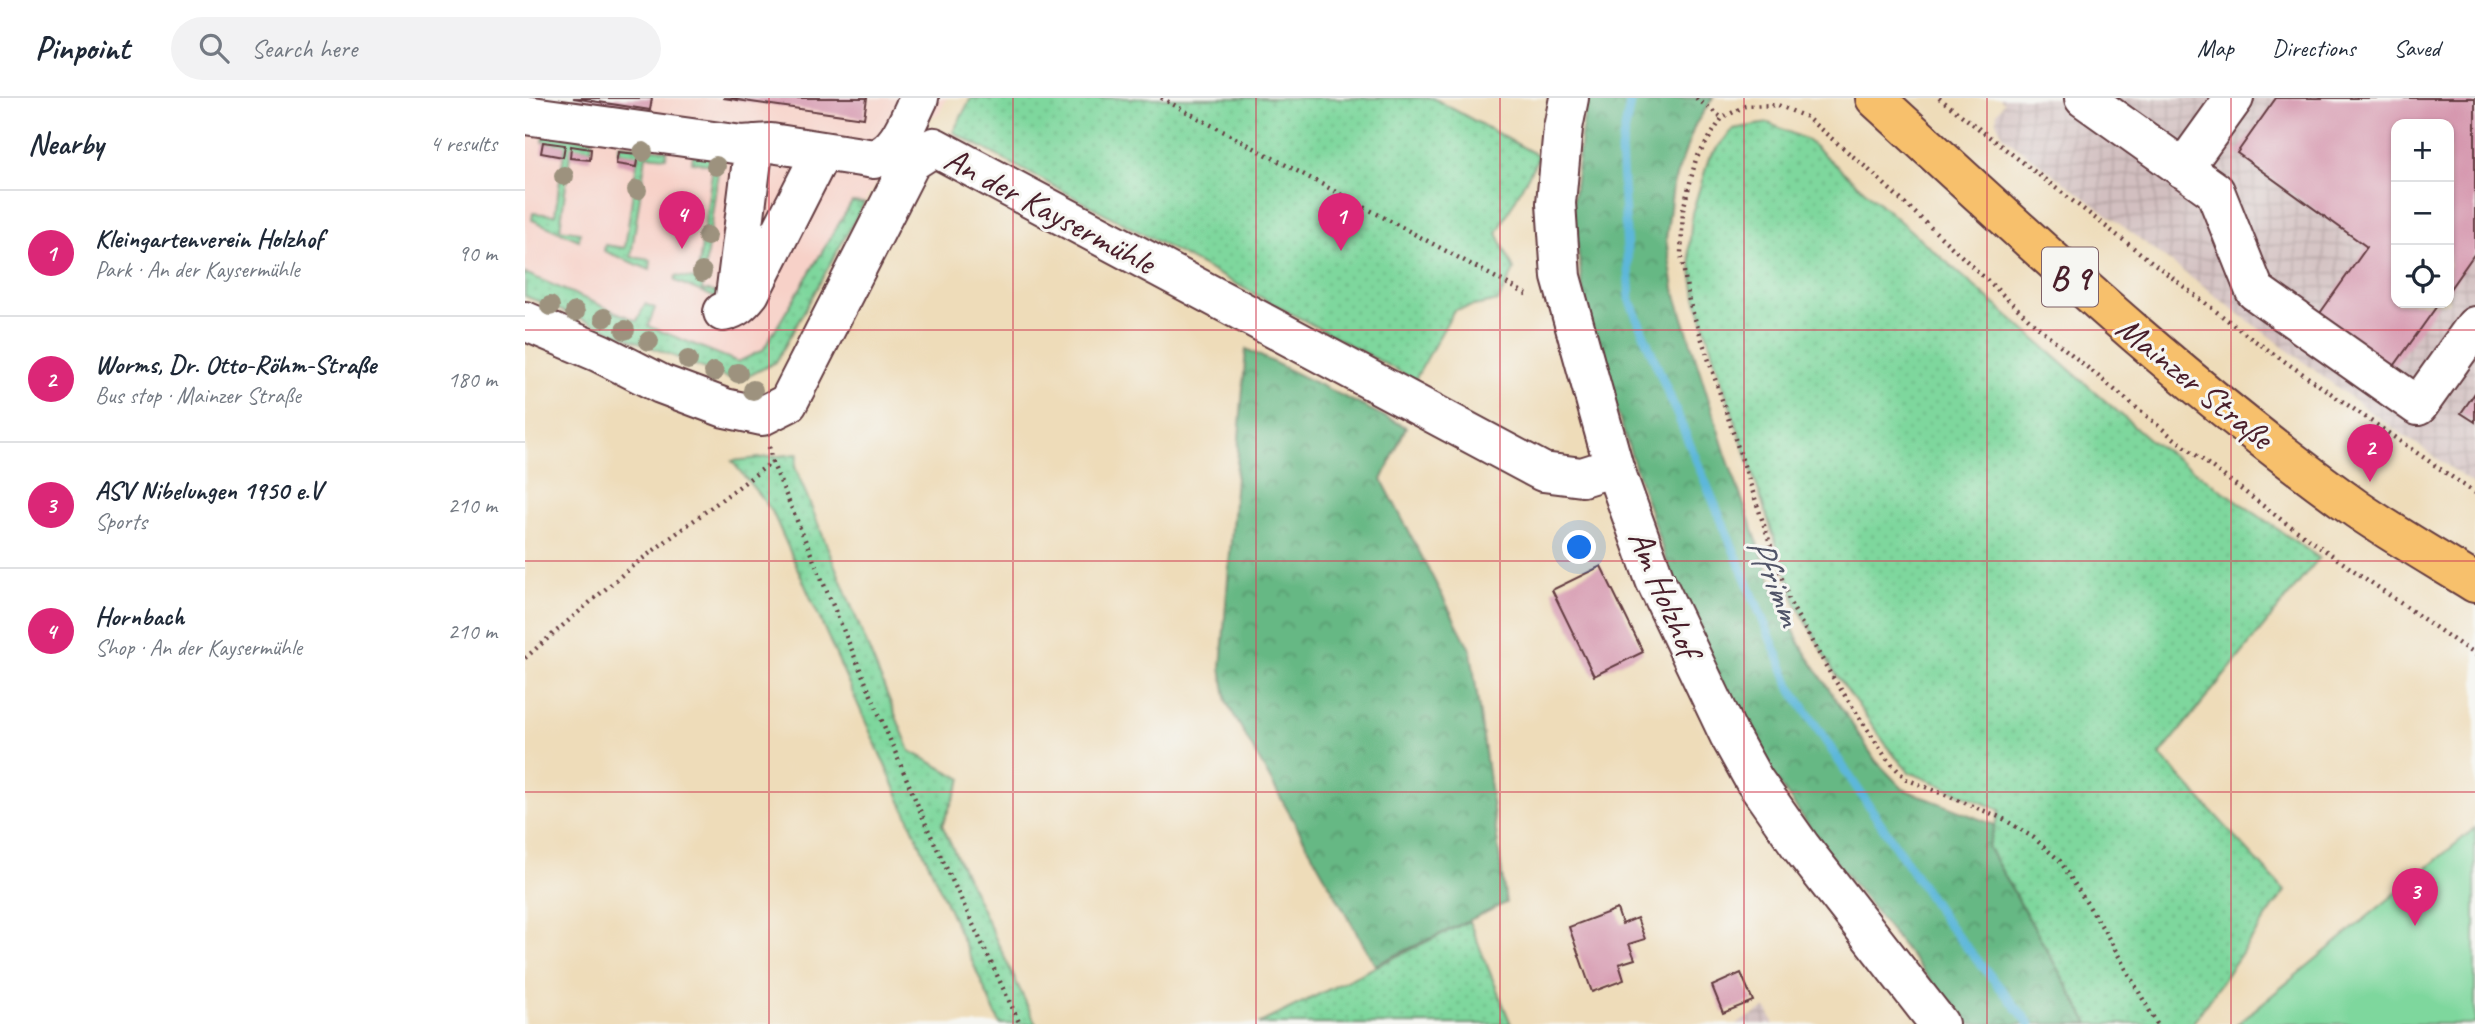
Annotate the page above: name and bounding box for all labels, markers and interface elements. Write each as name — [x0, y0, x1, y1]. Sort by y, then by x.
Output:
search box — [171, 17, 661, 80]
text: Pinpoint — [35, 27, 129, 69]
icon: search — [195, 29, 233, 67]
text: Search here — [251, 32, 357, 65]
text: Map — [2197, 33, 2234, 63]
text: Directions — [2272, 33, 2355, 63]
text: Saved — [2393, 33, 2440, 63]
map controls — [2391, 119, 2454, 308]
button: + — [2391, 119, 2454, 182]
text: Nearby — [28, 125, 104, 163]
text: 4 results — [430, 129, 497, 158]
street label: An der Kaysermühle — [937, 136, 1165, 286]
button: − — [2391, 182, 2454, 245]
pin: 4 — [659, 191, 705, 249]
pin: 1 — [1318, 193, 1364, 251]
text: Kleingartenverein Holzhof — [95, 222, 323, 255]
text: 1 — [46, 239, 56, 268]
text: 90 m — [458, 239, 497, 268]
button: locate — [2391, 245, 2454, 308]
road number: B 9 — [2042, 248, 2098, 307]
text: Park · An der Kaysermühle — [95, 255, 299, 284]
street label: Mainzer Straße — [2107, 306, 2284, 461]
text: Worms, Dr. Otto-Röhm-Straße — [95, 348, 376, 381]
text: 2 — [46, 365, 56, 394]
text: 180 m — [448, 365, 497, 394]
text: Bus stop · Mainzer Straße — [95, 381, 301, 410]
pin: 2 — [2347, 424, 2393, 482]
text: ASV Nibelungen 1950 e.V — [95, 474, 322, 507]
text: 3 — [46, 491, 56, 520]
text: 210 m — [448, 491, 497, 520]
text: Sports — [95, 507, 147, 536]
street label: Am Holzhof — [1618, 523, 1714, 670]
your location — [1562, 530, 1596, 564]
water label: Pfrimm — [1736, 530, 1816, 634]
text: Hornbach — [95, 600, 184, 633]
text: 4 — [46, 617, 56, 646]
text: 210 m — [448, 617, 497, 646]
text: Shop · An der Kaysermühle — [95, 633, 302, 662]
pin: 3 — [2392, 868, 2438, 926]

